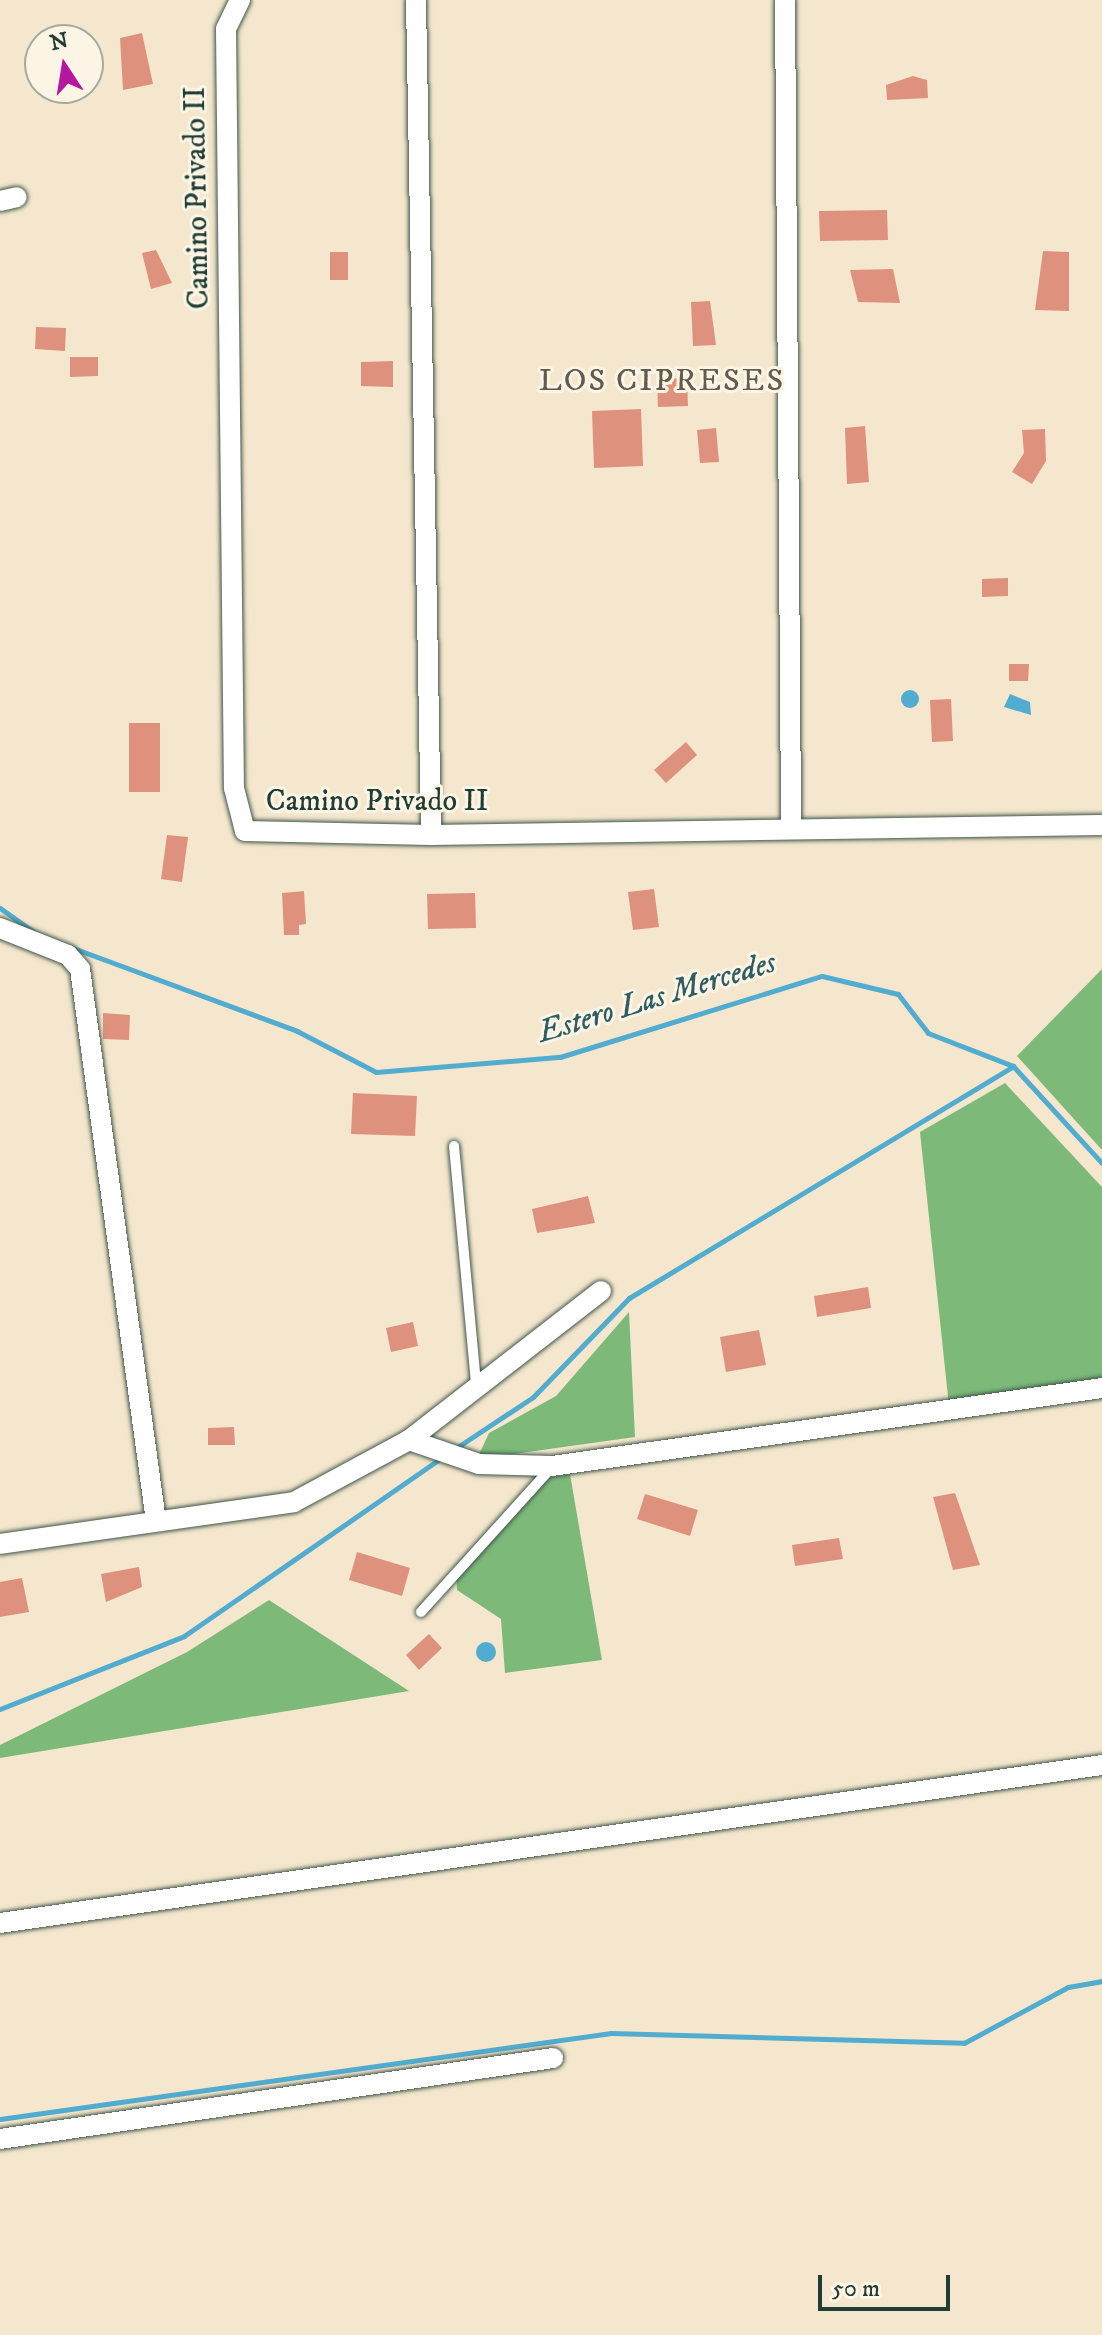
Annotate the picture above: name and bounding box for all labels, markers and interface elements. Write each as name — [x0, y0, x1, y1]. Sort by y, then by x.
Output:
north arrow — [24, 24, 104, 104]
text: N — [48, 27, 71, 57]
street label: Camino Privado II — [178, 86, 218, 310]
district label: LOS CIPRESES — [539, 362, 785, 400]
street label: Camino Privado II — [266, 784, 488, 820]
water label: Estero Las Mercedes — [533, 944, 781, 1052]
scale bar — [822, 2259, 954, 2309]
text: 50 m — [832, 2274, 880, 2304]

